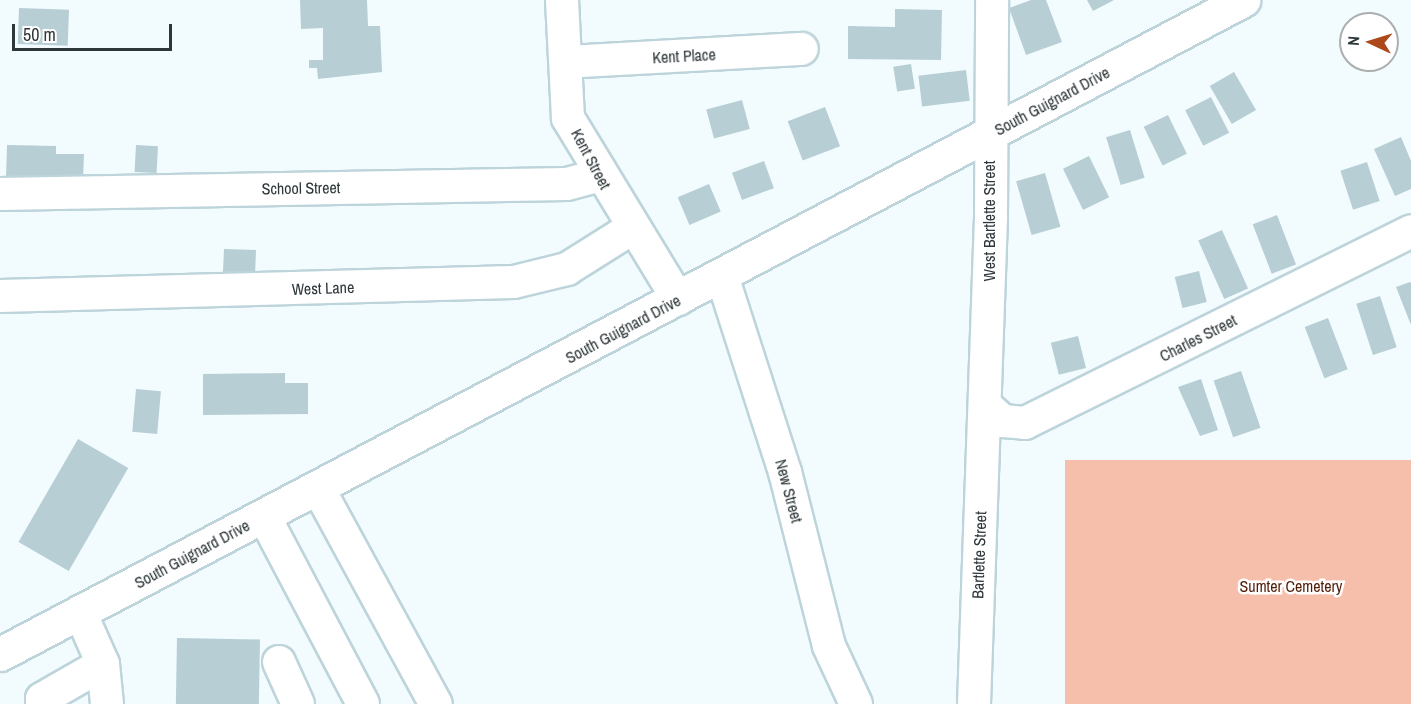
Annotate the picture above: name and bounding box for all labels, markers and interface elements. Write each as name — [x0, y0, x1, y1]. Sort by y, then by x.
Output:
scale bar — [15, 12, 176, 50]
north arrow — [1339, 12, 1399, 72]
text: 50 m — [23, 22, 56, 47]
text: N — [1342, 35, 1364, 46]
street label: Kent Place — [652, 45, 716, 67]
street label: South Guignard Drive — [991, 63, 1113, 139]
street label: Kent Street — [567, 126, 615, 192]
street label: West Bartlette Street — [979, 161, 999, 281]
street label: School Street — [261, 178, 341, 198]
street label: West Lane — [291, 277, 355, 299]
street label: South Guignard Drive — [562, 291, 684, 367]
street label: Charles Street — [1156, 310, 1240, 366]
street label: New Street — [771, 457, 807, 525]
street label: Bartlette Street — [968, 511, 990, 599]
street label: South Guignard Drive — [131, 516, 253, 592]
park label: Sumter Cemetery — [1240, 576, 1342, 596]

